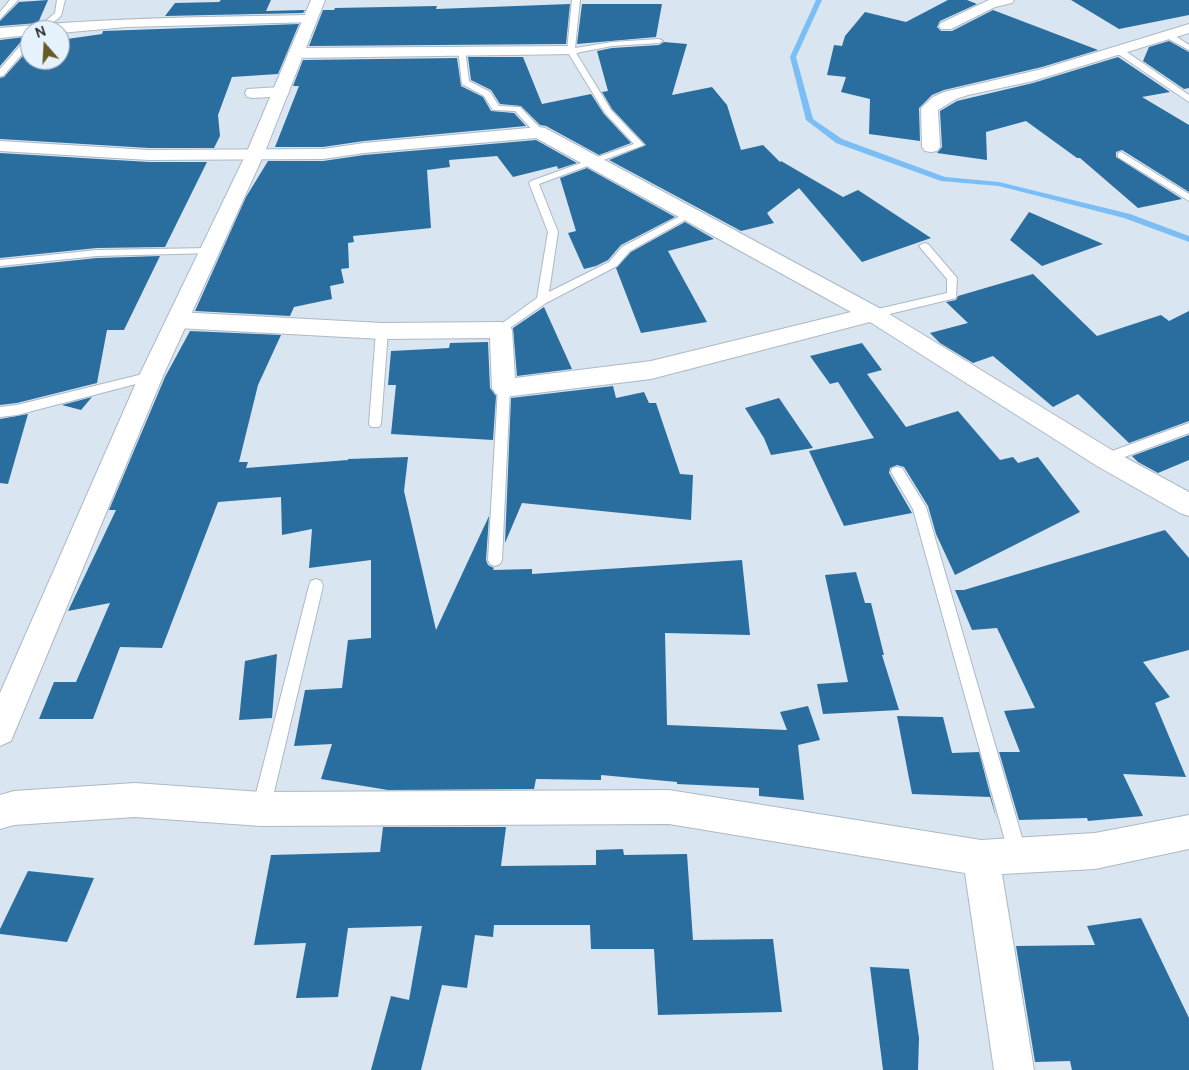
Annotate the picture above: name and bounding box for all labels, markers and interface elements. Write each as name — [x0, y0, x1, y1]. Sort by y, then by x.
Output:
north arrow — [20, 20, 70, 70]
text: N — [32, 21, 48, 42]

